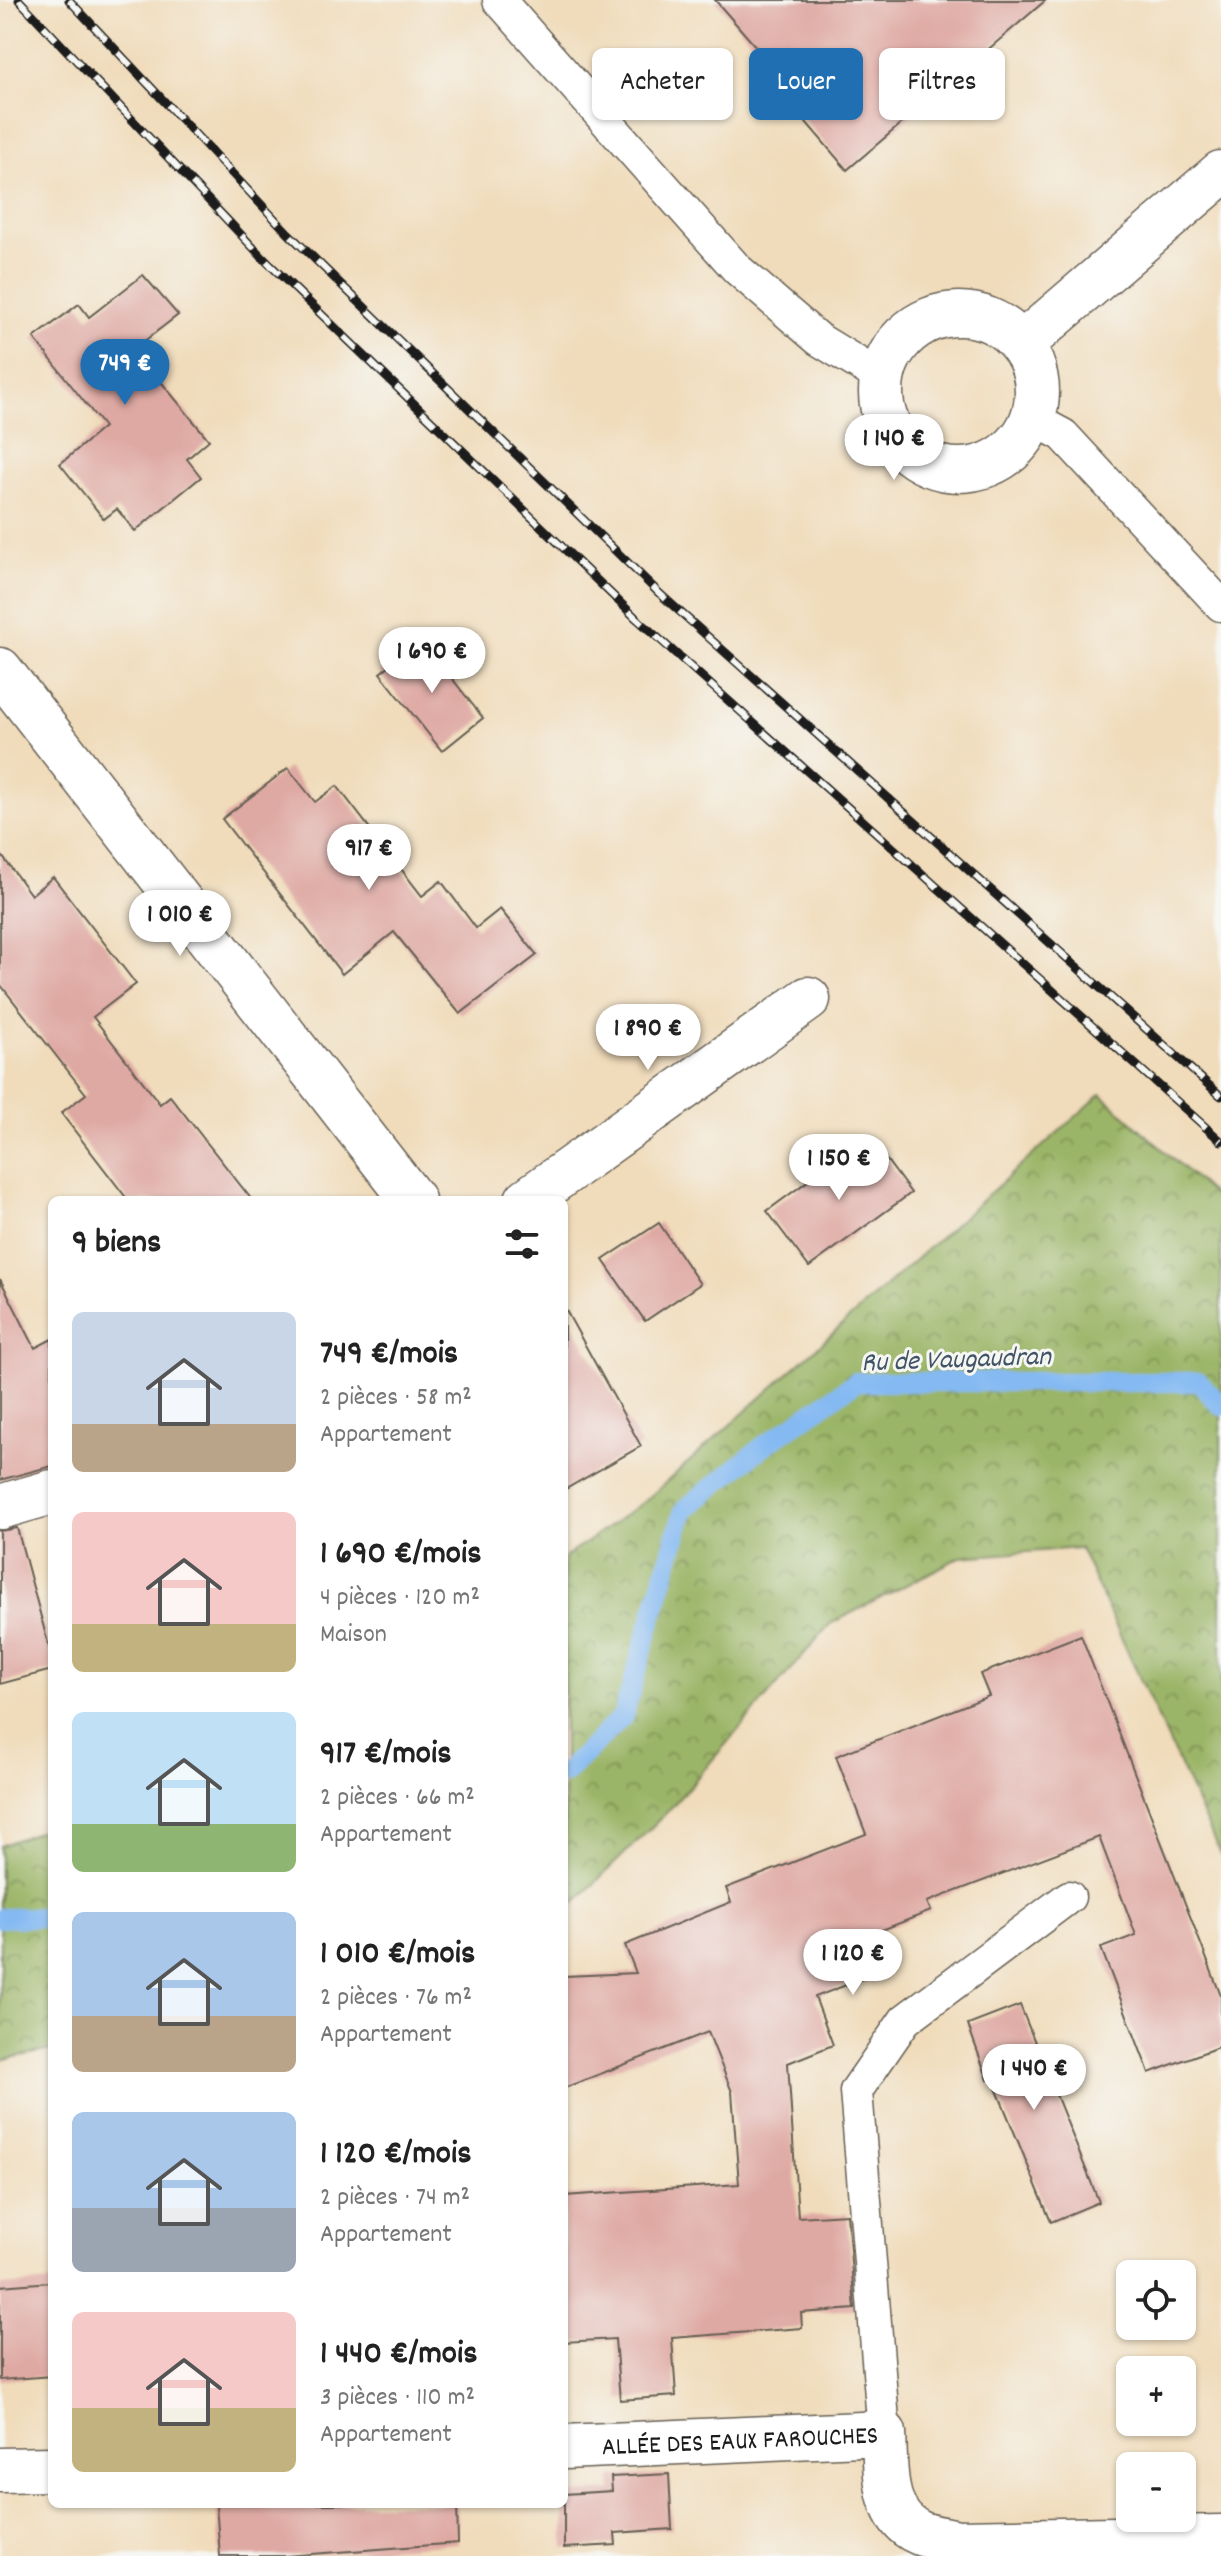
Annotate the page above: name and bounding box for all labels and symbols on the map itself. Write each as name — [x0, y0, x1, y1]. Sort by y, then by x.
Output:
pin: 749 € — [69, 339, 181, 407]
pin: 1 140 € — [820, 414, 968, 482]
pin: 1 690 € — [358, 627, 506, 695]
pin: 917 € — [313, 824, 425, 892]
pin: 1 010 € — [106, 890, 254, 958]
pin: 1 890 € — [574, 1004, 722, 1072]
pin: 1 150 € — [765, 1134, 913, 1202]
water label: Ru de Vaugaudran — [861, 1339, 1053, 1385]
pin: 1 120 € — [779, 1929, 927, 1997]
pin: 1 440 € — [960, 2044, 1108, 2112]
street label: ALLÉE DES EAUX FAROUCHES — [601, 2418, 879, 2467]

